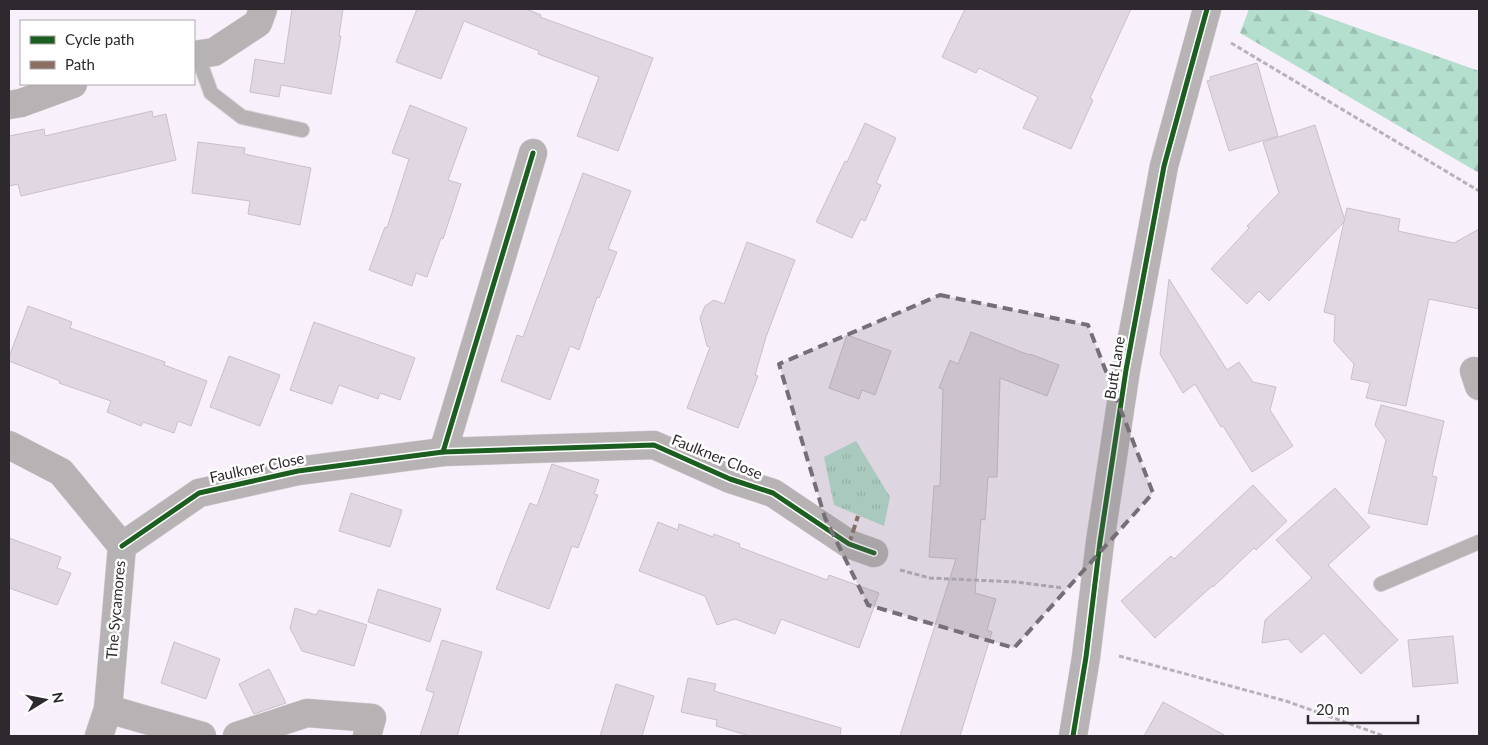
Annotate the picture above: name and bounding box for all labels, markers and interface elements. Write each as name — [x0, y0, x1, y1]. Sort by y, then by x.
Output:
legend — [20, 20, 195, 85]
text: Cycle path — [65, 30, 134, 48]
text: Path — [65, 55, 95, 73]
street label: Butt Lane — [1100, 335, 1128, 401]
street label: Faulkner Close — [669, 430, 765, 482]
street label: Faulkner Close — [208, 448, 306, 486]
street label: The Sycamores — [102, 560, 128, 660]
north arrow — [20, 675, 70, 725]
text: N — [49, 691, 68, 704]
scale bar — [1308, 692, 1418, 724]
text: 20 m — [1316, 700, 1350, 718]

